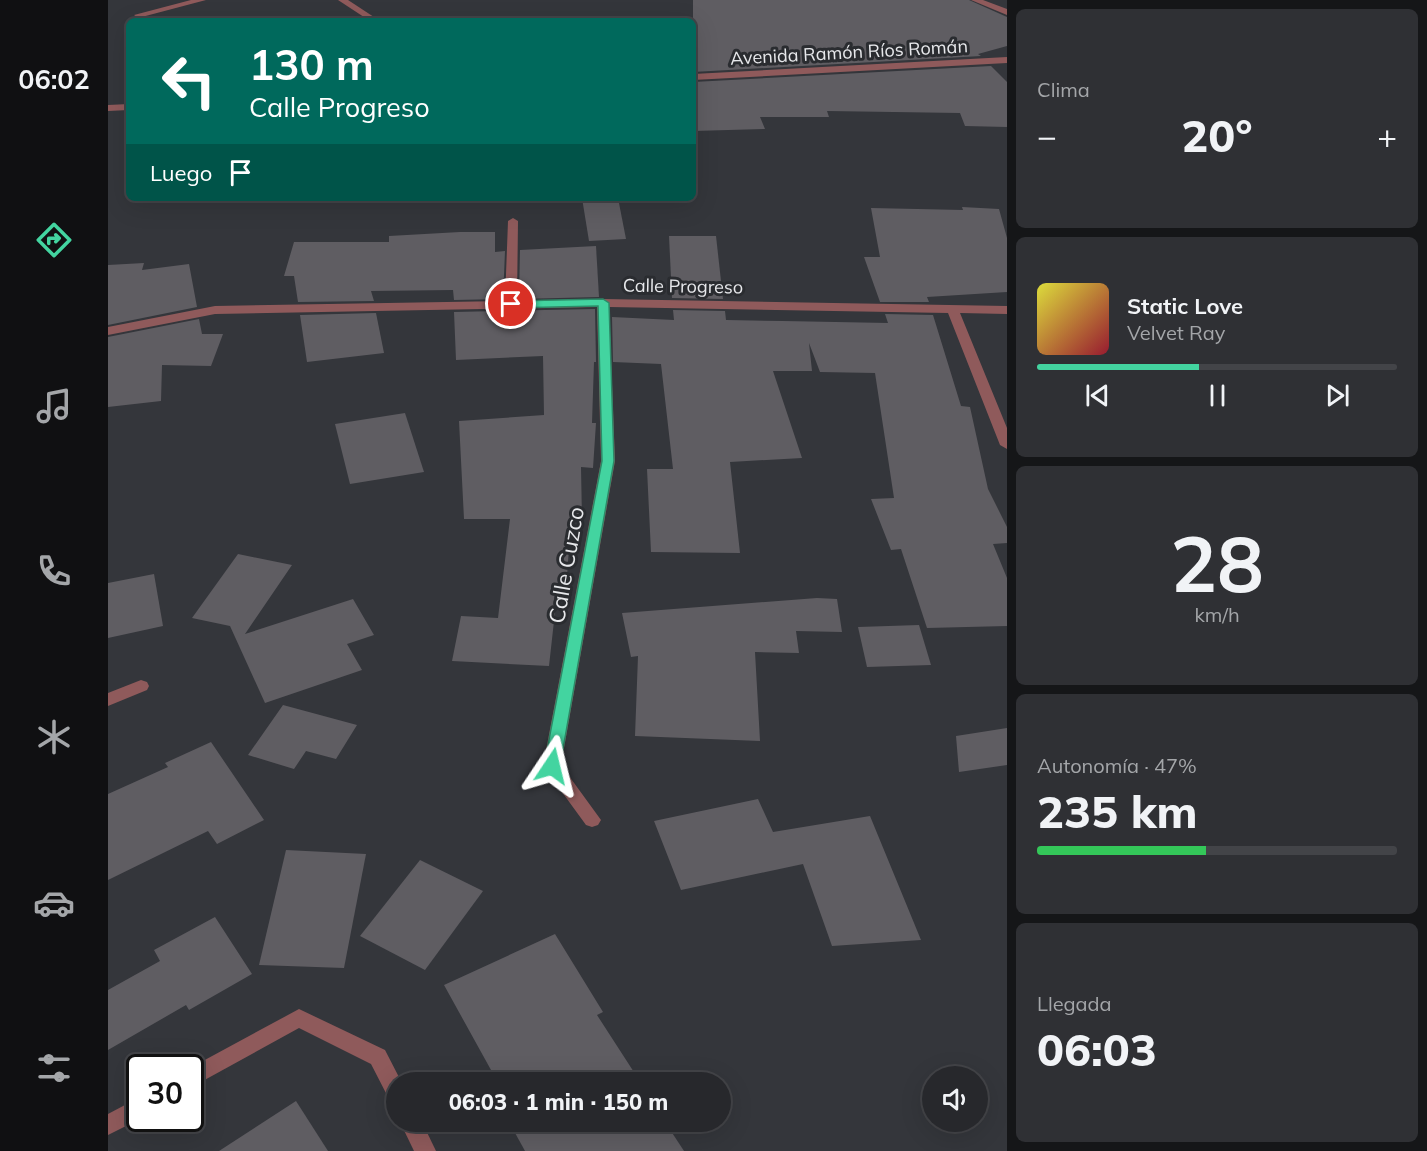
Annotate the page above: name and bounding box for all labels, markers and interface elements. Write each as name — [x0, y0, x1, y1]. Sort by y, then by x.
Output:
street label: Avenida Ramón Ríos Román — [730, 34, 968, 70]
text: 130 m — [249, 38, 374, 91]
icon: left — [150, 42, 228, 120]
text: 06:02 — [18, 62, 90, 96]
text: Clima — [1037, 77, 1090, 102]
text: Calle Progreso — [249, 90, 430, 124]
text: 20° — [1181, 107, 1253, 163]
text: − — [1037, 115, 1057, 156]
text: + — [1377, 115, 1397, 156]
icon: arrive — [224, 156, 257, 189]
text: Luego — [150, 159, 212, 187]
icon: directions — [33, 219, 75, 261]
street label: Calle Progreso — [623, 273, 743, 299]
pin — [485, 278, 536, 329]
icon: arrive — [494, 287, 527, 320]
text: Static Love — [1127, 292, 1243, 320]
text: Velvet Ray — [1127, 320, 1225, 345]
icon: previous — [1081, 379, 1114, 412]
icon: pause — [1201, 379, 1234, 412]
icon: next — [1321, 379, 1354, 412]
icon: music — [33, 385, 75, 427]
street label: Calle Cuzco — [542, 504, 590, 626]
text: 28 — [1170, 514, 1264, 612]
icon: phone — [33, 550, 75, 592]
text: km/h — [1194, 602, 1240, 627]
icon: climate — [33, 716, 75, 758]
position arrow — [520, 734, 584, 798]
text: Autonomía · 47% — [1037, 753, 1197, 778]
text: 235 km — [1037, 783, 1198, 839]
icon: car — [33, 882, 75, 924]
text: Llegada — [1037, 991, 1112, 1016]
text: 06:03 — [1037, 1021, 1157, 1077]
icon: filters — [33, 1047, 75, 1089]
speed limit sign: 30 — [126, 1054, 204, 1132]
map controls — [922, 1066, 988, 1132]
button: sound — [922, 1066, 988, 1132]
text: 06:03 · 1 min · 150 m — [449, 1088, 668, 1116]

